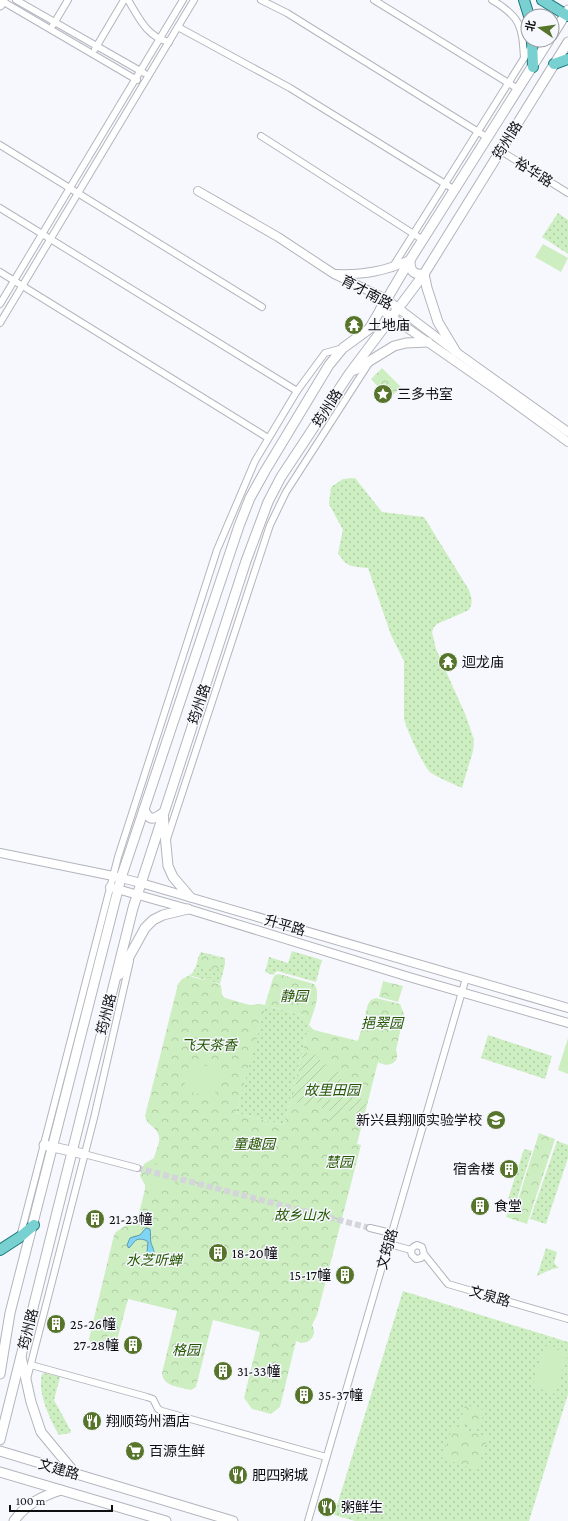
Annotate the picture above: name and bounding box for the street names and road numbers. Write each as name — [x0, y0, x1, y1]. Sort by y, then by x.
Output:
street label: 筠州路 — [489, 118, 525, 162]
street label: 裕华路 — [512, 154, 556, 190]
street label: 育才南路 — [339, 272, 395, 312]
street label: 筠州路 — [309, 386, 345, 430]
street label: 筠州路 — [185, 682, 213, 726]
street label: 升平路 — [263, 912, 307, 938]
street label: 筠州路 — [93, 992, 119, 1036]
street label: 文筠路 — [374, 1227, 400, 1271]
street label: 文泉路 — [468, 1283, 512, 1309]
street label: 筠州路 — [15, 1307, 41, 1351]
street label: 文建路 — [37, 1456, 81, 1482]

